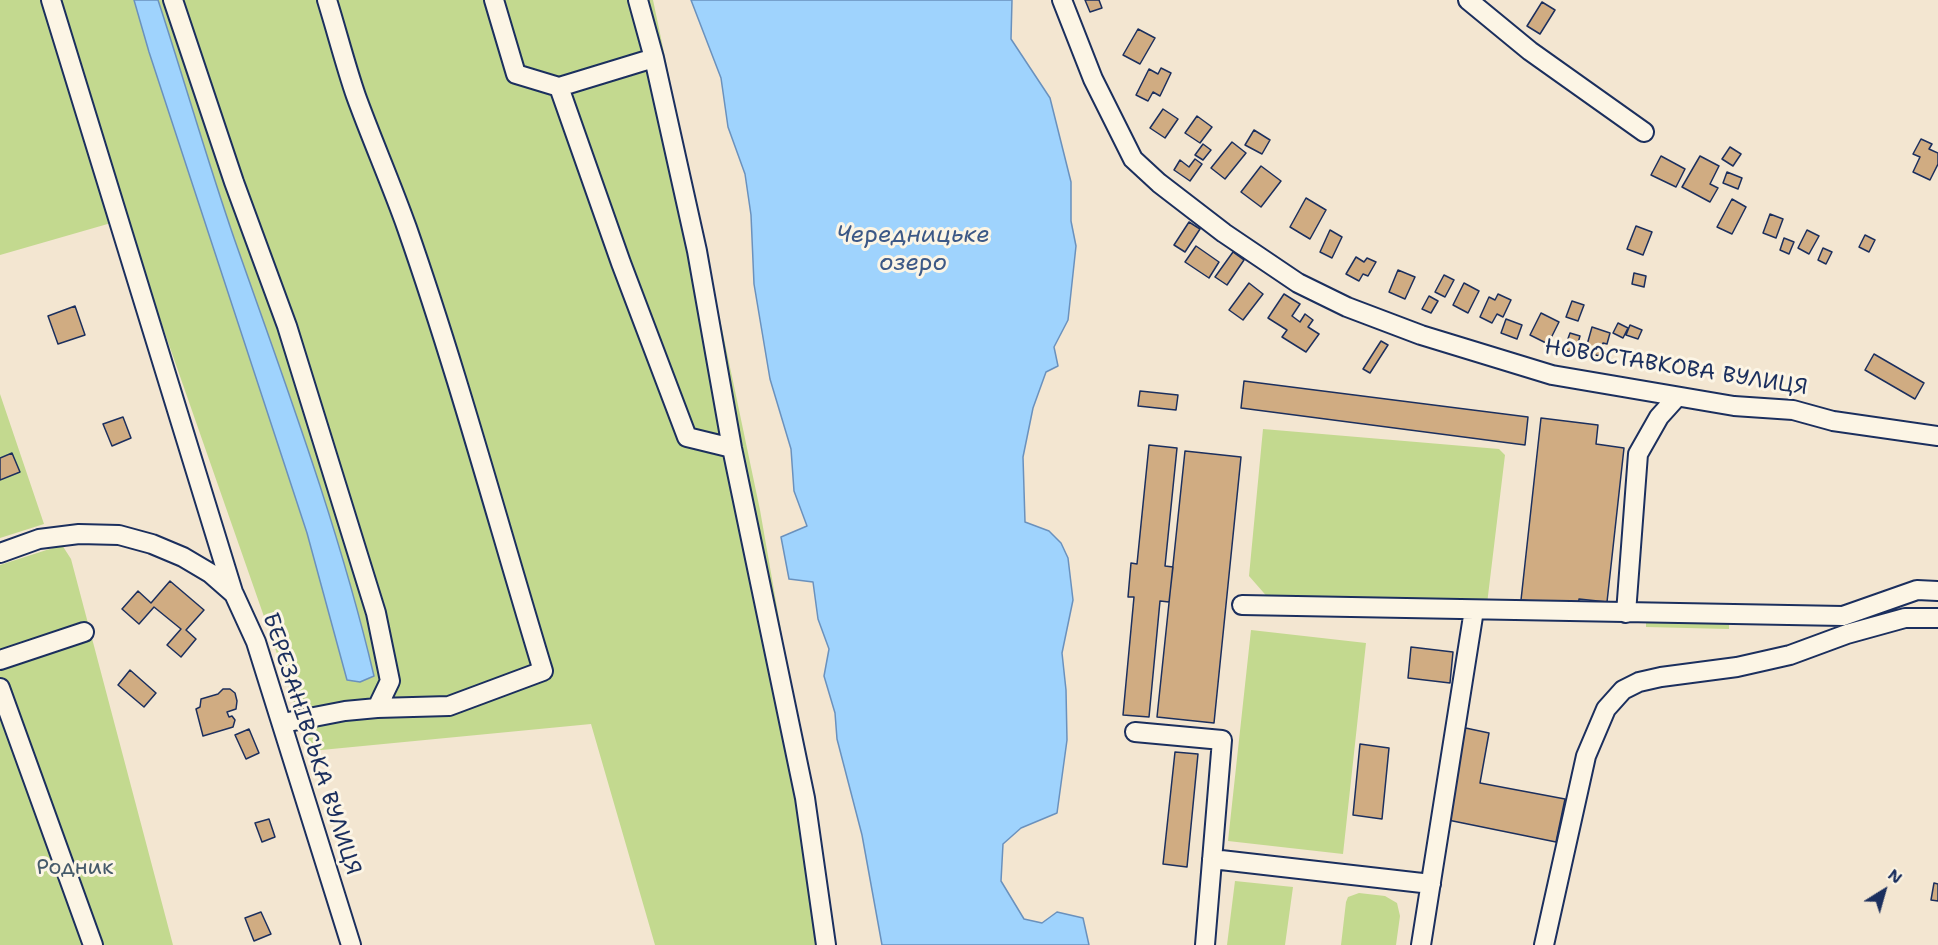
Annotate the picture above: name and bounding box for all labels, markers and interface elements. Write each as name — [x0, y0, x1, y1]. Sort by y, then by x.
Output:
water label: Чередницьке озеро — [836, 222, 990, 278]
street label: НОВОСТАВКОВА ВУЛИЦЯ — [1543, 334, 1809, 402]
street label: БЕРЕЗАНІВСЬКА ВУЛИЦЯ — [256, 610, 366, 878]
park label: Родник — [36, 855, 114, 881]
north arrow — [1854, 861, 1914, 921]
text: N — [1884, 864, 1907, 888]

